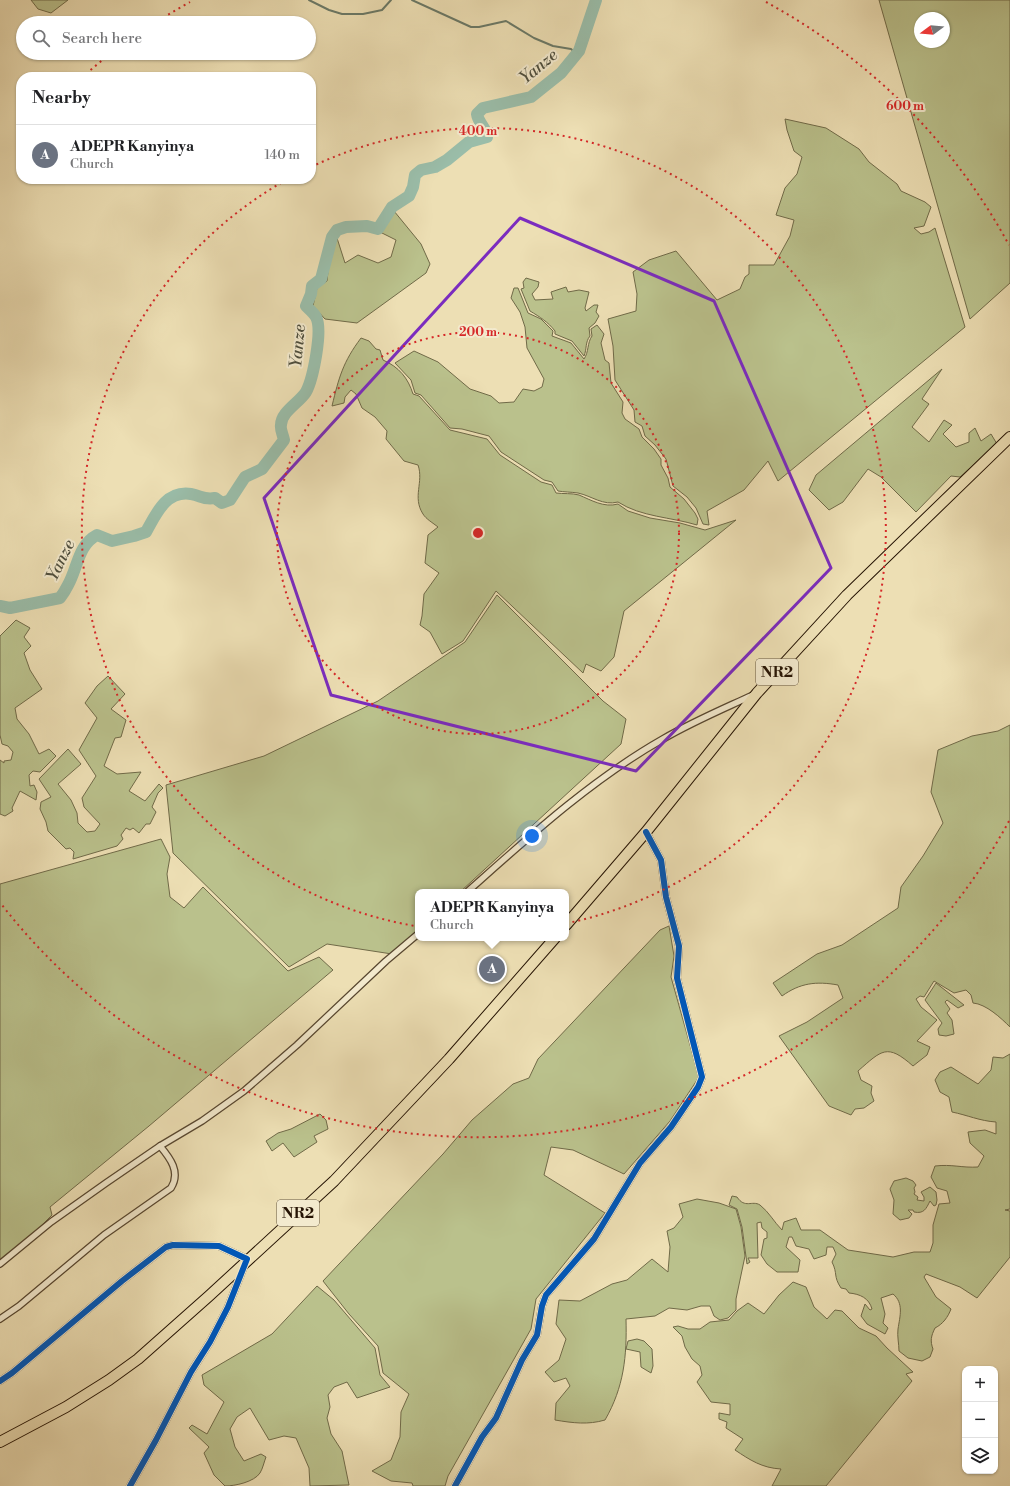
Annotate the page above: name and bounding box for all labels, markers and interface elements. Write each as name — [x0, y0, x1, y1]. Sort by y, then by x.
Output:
north arrow — [914, 12, 950, 48]
search box — [16, 16, 316, 60]
icon: search — [30, 27, 52, 49]
text: Search here — [62, 29, 142, 48]
water label: Yanze — [515, 44, 562, 89]
text: Nearby — [32, 87, 91, 109]
text: 600 m — [886, 99, 924, 114]
text: 400 m — [459, 124, 497, 139]
text: ADEPR Kanyinya — [70, 137, 194, 156]
text: A — [40, 147, 50, 163]
text: 140 m — [264, 147, 300, 163]
text: Church — [70, 156, 114, 172]
water label: Yanze — [285, 323, 311, 369]
text: 200 m — [459, 325, 497, 340]
centre of rings — [471, 526, 485, 540]
water label: Yanze — [41, 536, 80, 585]
road number: NR2 — [756, 659, 798, 685]
your location — [522, 826, 542, 846]
popup — [415, 889, 569, 941]
text: ADEPR Kanyinya — [430, 898, 554, 917]
text: Church — [430, 917, 474, 933]
pin: A — [479, 954, 505, 984]
road number: NR2 — [277, 1200, 319, 1226]
map controls — [962, 1366, 998, 1474]
button: + — [962, 1366, 998, 1402]
button: − — [962, 1402, 998, 1438]
button: layers — [962, 1438, 998, 1474]

